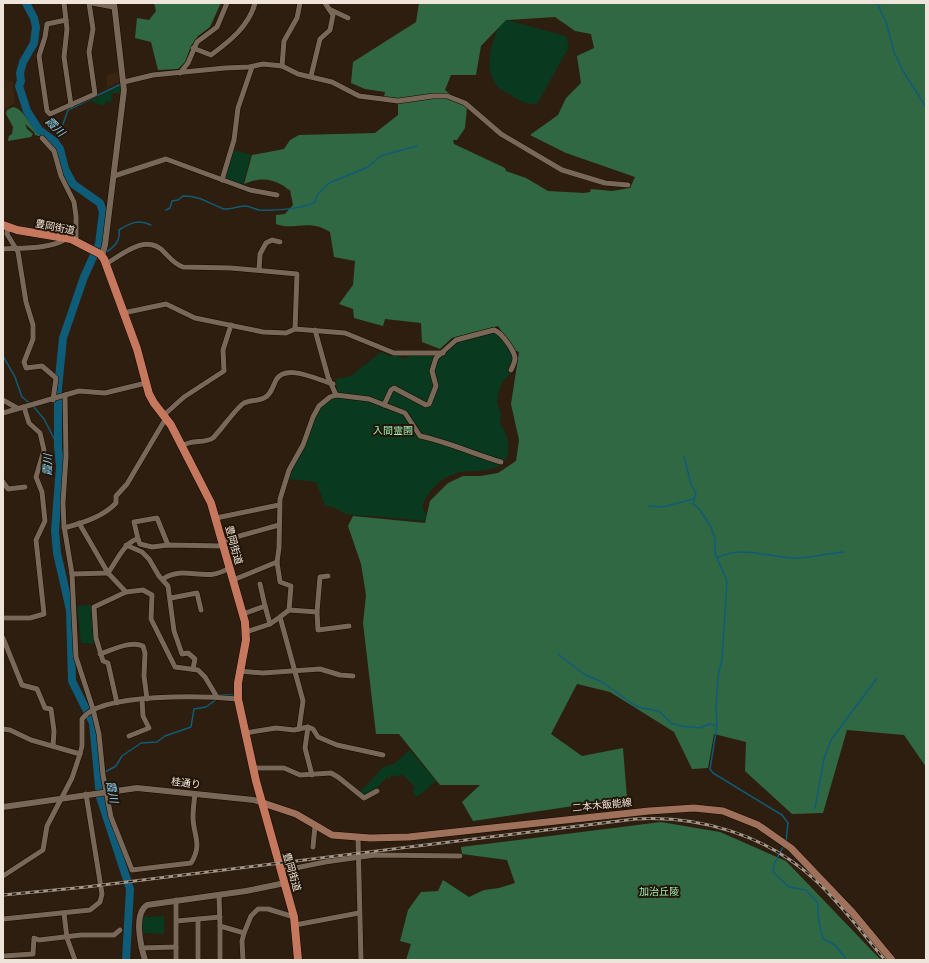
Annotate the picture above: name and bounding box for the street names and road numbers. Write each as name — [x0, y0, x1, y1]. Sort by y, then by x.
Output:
street label: 豊岡街道 — [34, 218, 76, 236]
street label: 豊岡街道 — [224, 524, 244, 566]
street label: 桂通り — [170, 776, 202, 790]
street label: 二本木飯能線 — [572, 796, 632, 814]
street label: 豊岡街道 — [281, 851, 303, 893]

